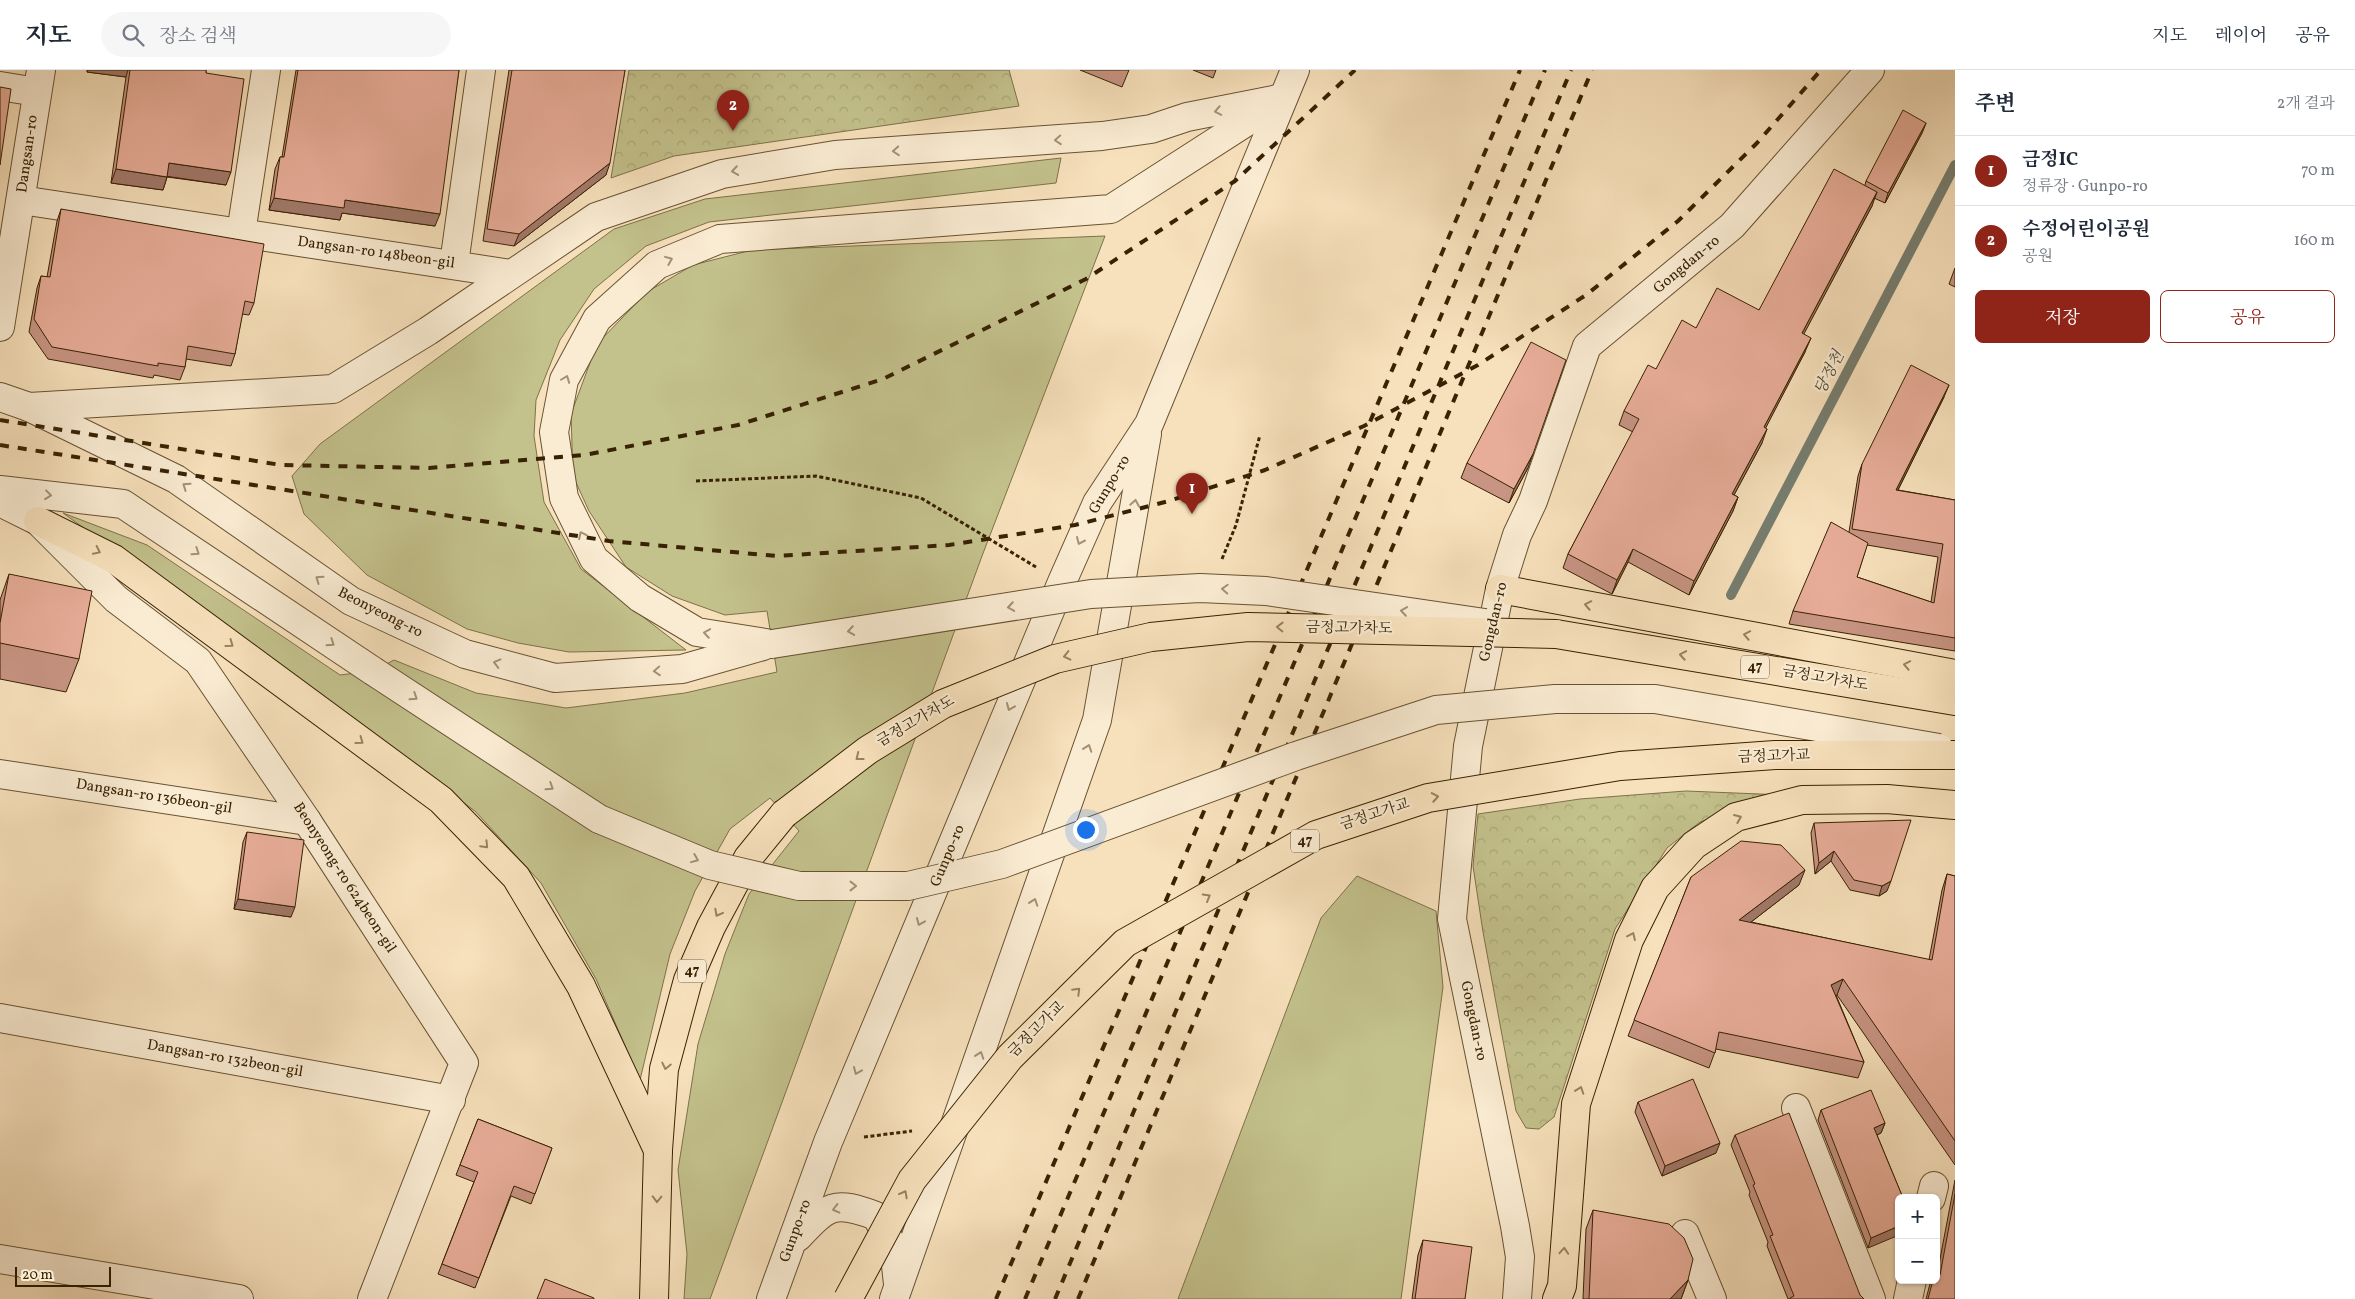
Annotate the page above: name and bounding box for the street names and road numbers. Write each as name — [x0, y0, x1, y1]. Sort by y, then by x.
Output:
street label: Dangsan-ro — [12, 114, 44, 194]
street label: Gongdan-ro — [1649, 231, 1725, 299]
street label: Dangsan-ro 148beon-gil — [296, 232, 456, 274]
street label: Gunpo-ro — [1084, 452, 1136, 518]
street label: Gongdan-ro — [1475, 580, 1513, 664]
street label: Beonyeong-ro — [334, 583, 426, 643]
street label: 금정고가차도 — [1305, 618, 1393, 640]
road number: 47 — [1741, 656, 1769, 678]
street label: 금정고가차도 — [1780, 661, 1870, 697]
street label: 금정고가차도 — [873, 691, 959, 753]
street label: 금정고가교 — [1737, 745, 1811, 769]
street label: Dangsan-ro 136beon-gil — [74, 774, 234, 820]
street label: 금정고가교 — [1337, 794, 1413, 836]
street label: Beonyeong-ro 624beon-gil — [287, 799, 401, 957]
street label: Gunpo-ro — [926, 822, 970, 890]
road number: 47 — [1291, 829, 1319, 852]
road number: 47 — [678, 959, 706, 982]
street label: Gongdan-ro — [1454, 979, 1492, 1063]
street label: 금정고가교 — [1004, 997, 1070, 1063]
street label: Dangsan-ro 132beon-gil — [145, 1035, 305, 1083]
street label: Gunpo-ro — [775, 1197, 817, 1265]

